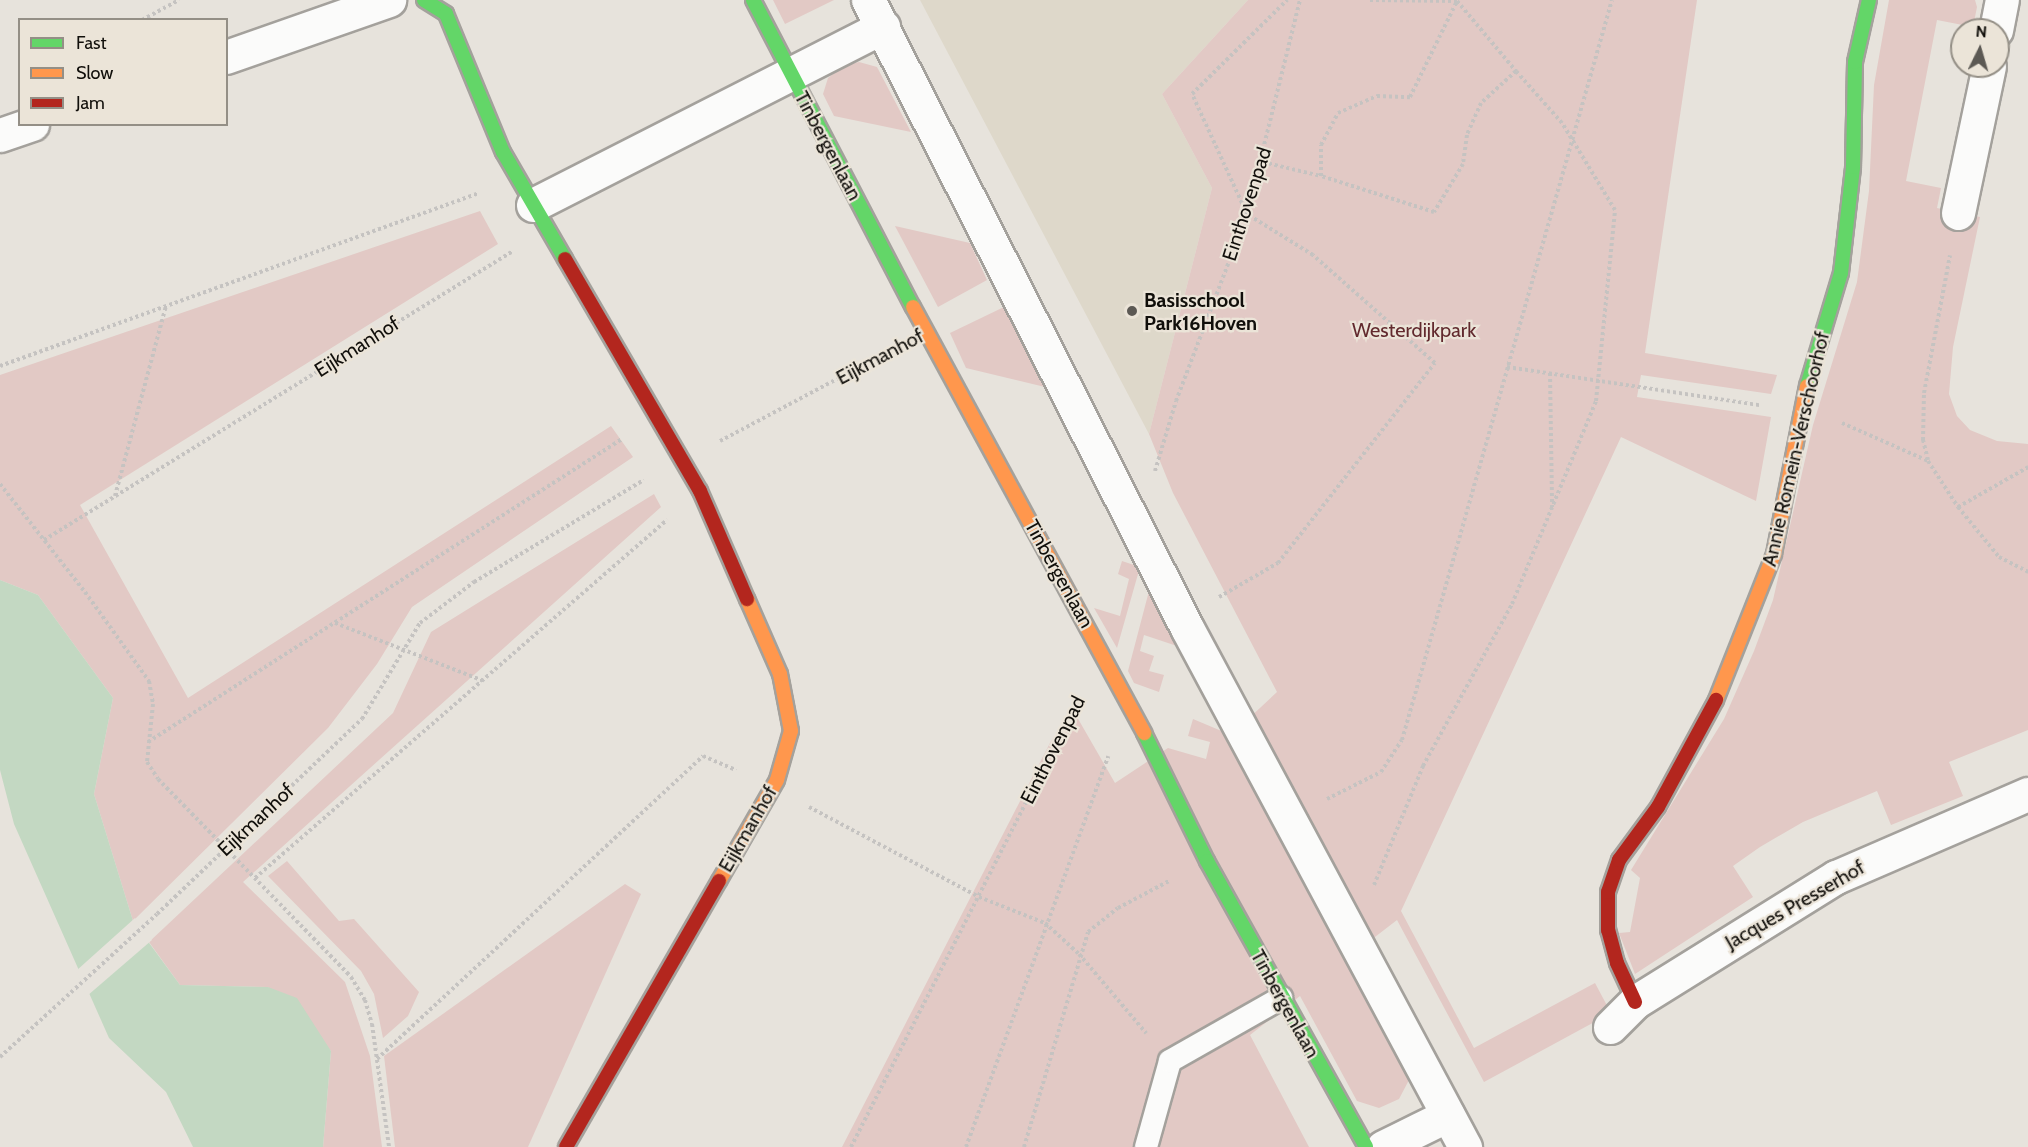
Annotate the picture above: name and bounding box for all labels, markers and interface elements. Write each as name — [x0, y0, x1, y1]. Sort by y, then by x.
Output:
legend — [18, 18, 228, 126]
north arrow — [1950, 18, 2010, 78]
text: N — [1975, 22, 1988, 42]
text: Fast — [76, 32, 107, 54]
text: Slow — [76, 62, 113, 84]
street label: Tinbergenlaan — [789, 87, 867, 205]
text: Jam — [76, 92, 105, 114]
street label: Einthovenpad — [1217, 144, 1277, 264]
place label: Basisschool Park16Hoven — [1144, 288, 1257, 335]
marker: Basisschool Park16Hoven — [1125, 304, 1139, 318]
street label: Eijkmanhof — [310, 311, 404, 383]
park label: Westerdijkpark — [1352, 318, 1476, 342]
street label: Eijkmanhof — [832, 324, 928, 390]
street label: Annie Romein-Verschoorhof — [1757, 329, 1835, 569]
street label: Tinbergenlaan — [1019, 516, 1099, 632]
street label: Einthovenpad — [1016, 692, 1090, 808]
street label: Eijkmanhof — [213, 779, 299, 861]
street label: Eijkmanhof — [714, 782, 782, 876]
street label: Jacques Presserhof — [1721, 855, 1869, 955]
street label: Tinbergenlaan — [1245, 946, 1325, 1062]

